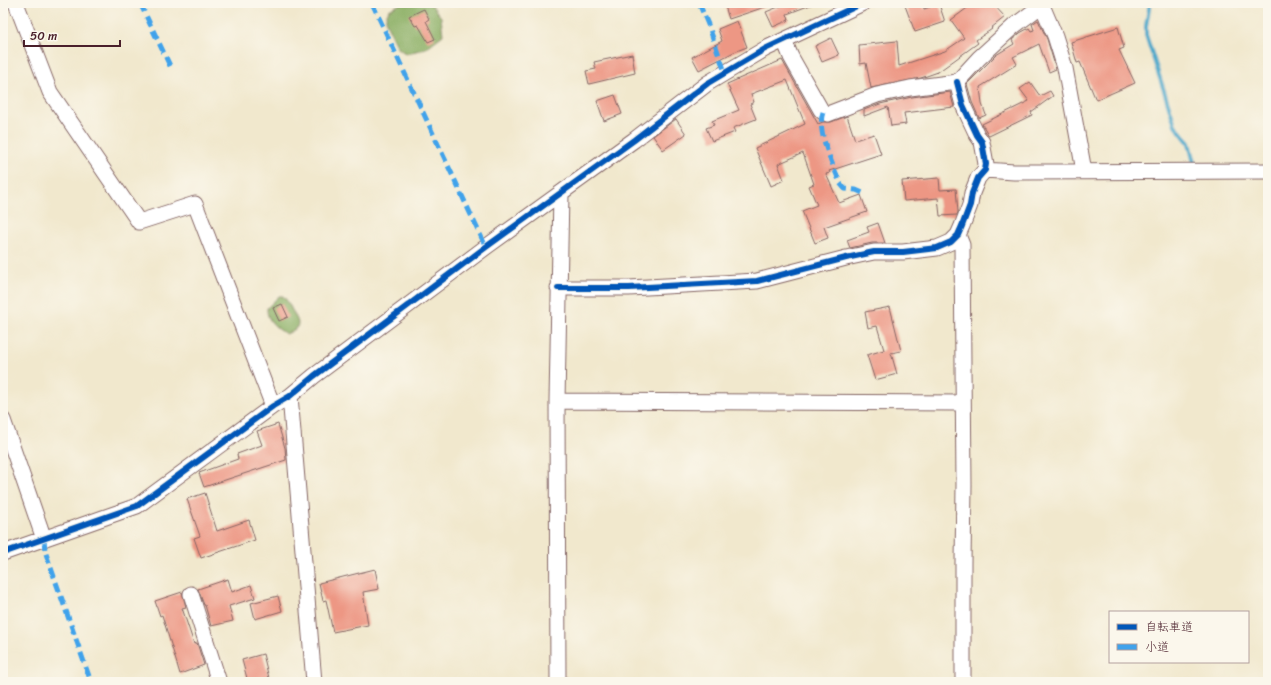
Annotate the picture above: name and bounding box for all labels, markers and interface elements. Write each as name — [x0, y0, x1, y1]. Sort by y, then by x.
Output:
scale bar — [24, 22, 120, 48]
text: 50 m — [30, 25, 57, 47]
legend — [1109, 611, 1249, 663]
text: 自転車道 — [1145, 616, 1193, 638]
text: 小道 — [1145, 636, 1169, 658]

